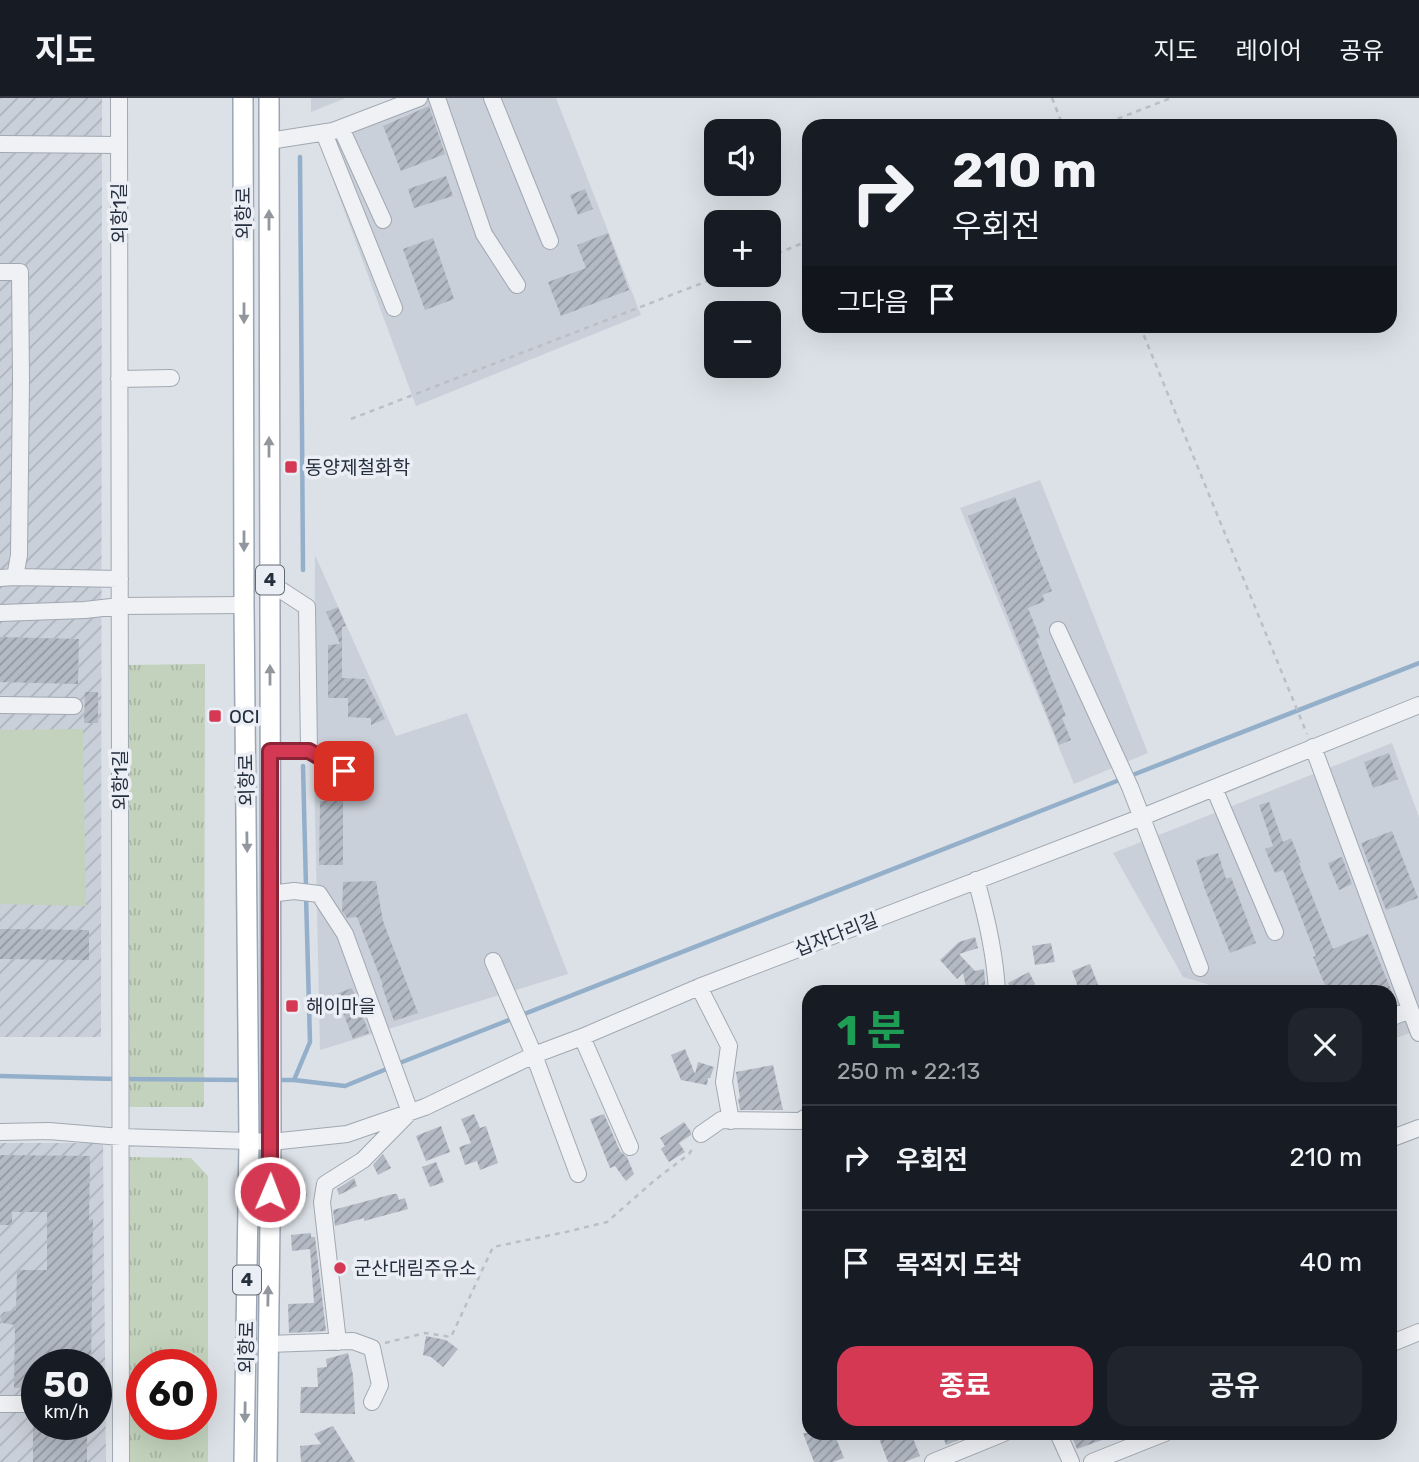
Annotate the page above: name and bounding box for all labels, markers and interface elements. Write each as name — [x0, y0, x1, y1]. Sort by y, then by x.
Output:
text: 지도 — [35, 31, 96, 70]
text: 지도 — [1153, 37, 1198, 65]
text: 레이어 — [1236, 37, 1302, 65]
text: 공유 — [1340, 37, 1384, 65]
map controls — [704, 119, 781, 378]
button: sound — [704, 119, 781, 196]
text: 210 m — [952, 141, 1097, 199]
icon: right — [837, 147, 928, 238]
street label: 외항1길 — [108, 183, 131, 243]
street label: 외항로 — [232, 187, 255, 239]
text: 우회전 — [952, 207, 1040, 245]
one-way arrow — [263, 209, 275, 231]
button: + — [704, 210, 781, 287]
icon: arrive — [923, 280, 961, 318]
text: 그다음 — [837, 287, 909, 318]
button: − — [704, 301, 781, 378]
one-way arrow — [238, 302, 250, 324]
one-way arrow — [263, 436, 275, 458]
place label: 동양제철화학 — [305, 456, 410, 479]
marker: 동양제철화학 — [283, 459, 299, 475]
one-way arrow — [238, 530, 250, 552]
road number: 4 — [256, 566, 284, 594]
one-way arrow — [264, 664, 276, 686]
place label: OCI — [229, 705, 260, 728]
marker: OCI — [207, 708, 223, 724]
pin — [314, 741, 374, 801]
street label: 외항1길 — [109, 750, 132, 810]
icon: arrive — [325, 752, 363, 790]
street label: 외항로 — [235, 754, 258, 806]
one-way arrow — [241, 831, 253, 853]
street label: 십자다리길 — [791, 908, 881, 961]
place label: 해이마을 — [306, 995, 376, 1018]
marker: 해이마을 — [284, 998, 300, 1014]
text: 1 분 — [837, 1006, 905, 1056]
button: close — [1288, 1008, 1362, 1082]
text: 250 m · 22:13 — [837, 1057, 980, 1085]
icon: right — [837, 1139, 875, 1177]
text: 210 m — [1290, 1142, 1362, 1173]
text: 우회전 — [896, 1145, 968, 1176]
position arrow — [233, 1155, 307, 1229]
icon: arrive — [837, 1244, 875, 1282]
text: 40 m — [1300, 1247, 1362, 1278]
text: 목적지 도착 — [896, 1250, 1021, 1281]
place label: 군산대림주유소 — [354, 1257, 476, 1280]
marker: 군산대림주유소 — [332, 1260, 348, 1276]
road number: 4 — [233, 1266, 261, 1294]
one-way arrow — [263, 1285, 274, 1307]
street label: 외항로 — [235, 1321, 258, 1373]
button: 종료 — [837, 1346, 1093, 1426]
button: 공유 — [1107, 1346, 1362, 1426]
speed limit sign: 60 — [126, 1349, 217, 1440]
text: 50 — [43, 1364, 90, 1406]
text: km/h — [44, 1401, 89, 1423]
one-way arrow — [239, 1401, 251, 1423]

